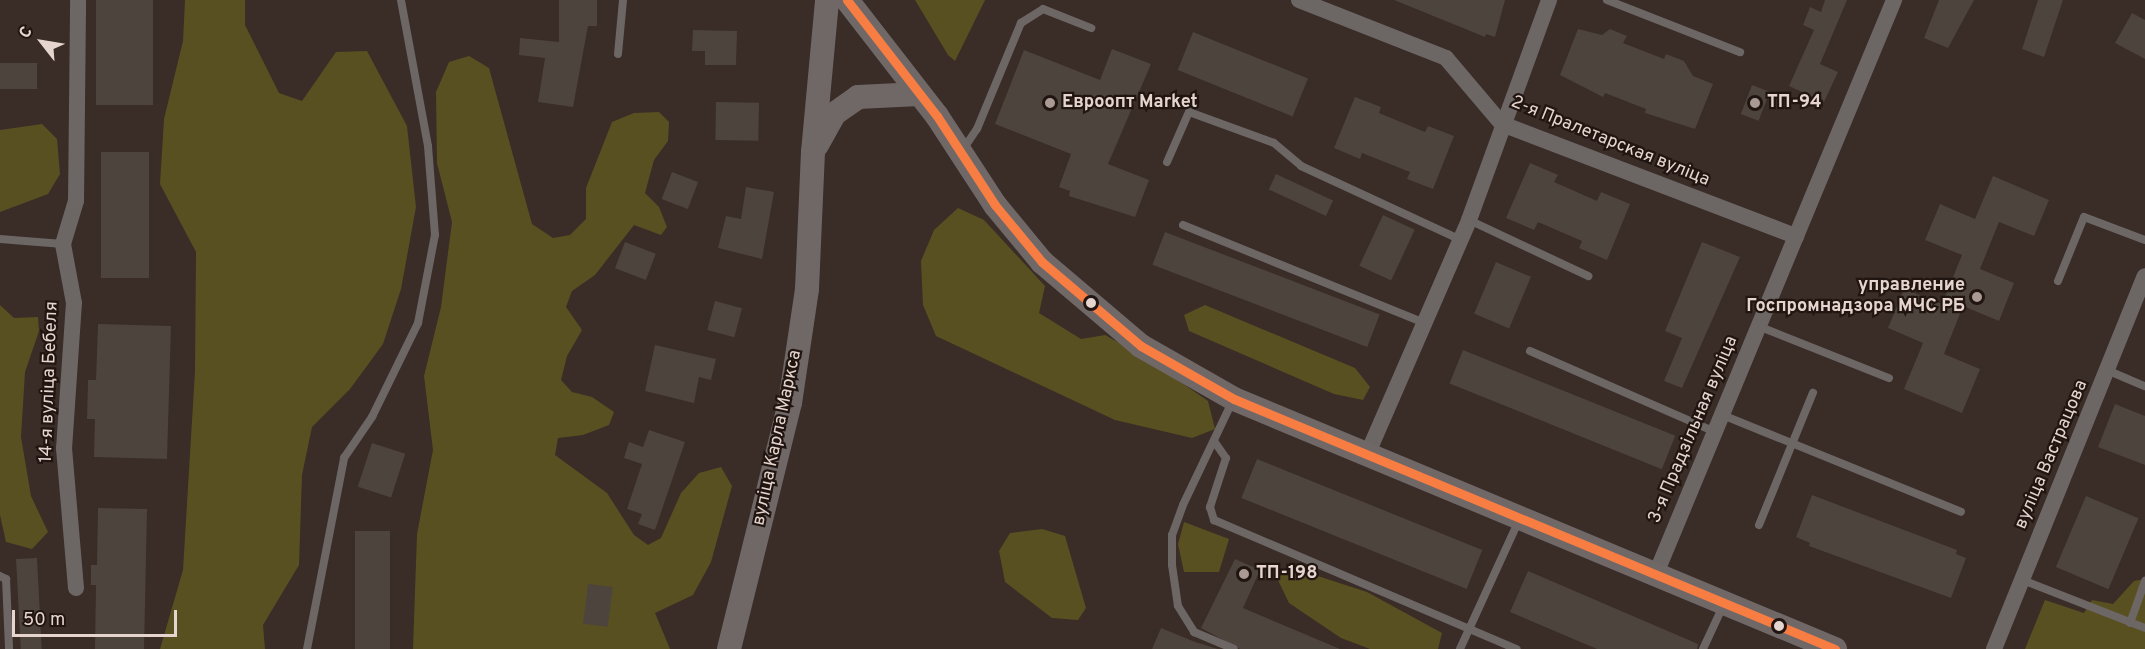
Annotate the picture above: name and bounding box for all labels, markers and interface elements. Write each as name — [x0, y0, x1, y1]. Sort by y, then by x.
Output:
north arrow — [12, 12, 72, 72]
text: С — [15, 23, 38, 42]
place label: Евроопт Market — [1062, 92, 1198, 114]
street label: 2-я Пралетарская вуліца — [1507, 92, 1713, 192]
place label: ТП-94 — [1767, 92, 1822, 114]
marker: Евроопт Market — [1043, 96, 1057, 110]
marker: ТП-94 — [1748, 96, 1762, 110]
place label: управление Госпромнадзора МЧС РБ — [1746, 276, 1965, 318]
marker: управление Госпромнадзора МЧС РБ — [1970, 290, 1984, 304]
unlabelled marker — [1085, 297, 1097, 309]
street label: 14-я вуліца Бебеля — [36, 301, 64, 463]
street label: 3-я Прадзільная вуліца — [1645, 333, 1743, 527]
street label: вуліца Карла Маркса — [749, 348, 807, 528]
street label: вуліца Вастрацова — [2011, 377, 2093, 533]
place label: ТП-198 — [1256, 563, 1317, 585]
marker: ТП-198 — [1237, 567, 1251, 581]
scale bar — [15, 598, 180, 636]
text: 50 m — [23, 609, 65, 632]
unlabelled marker — [1773, 620, 1785, 632]

